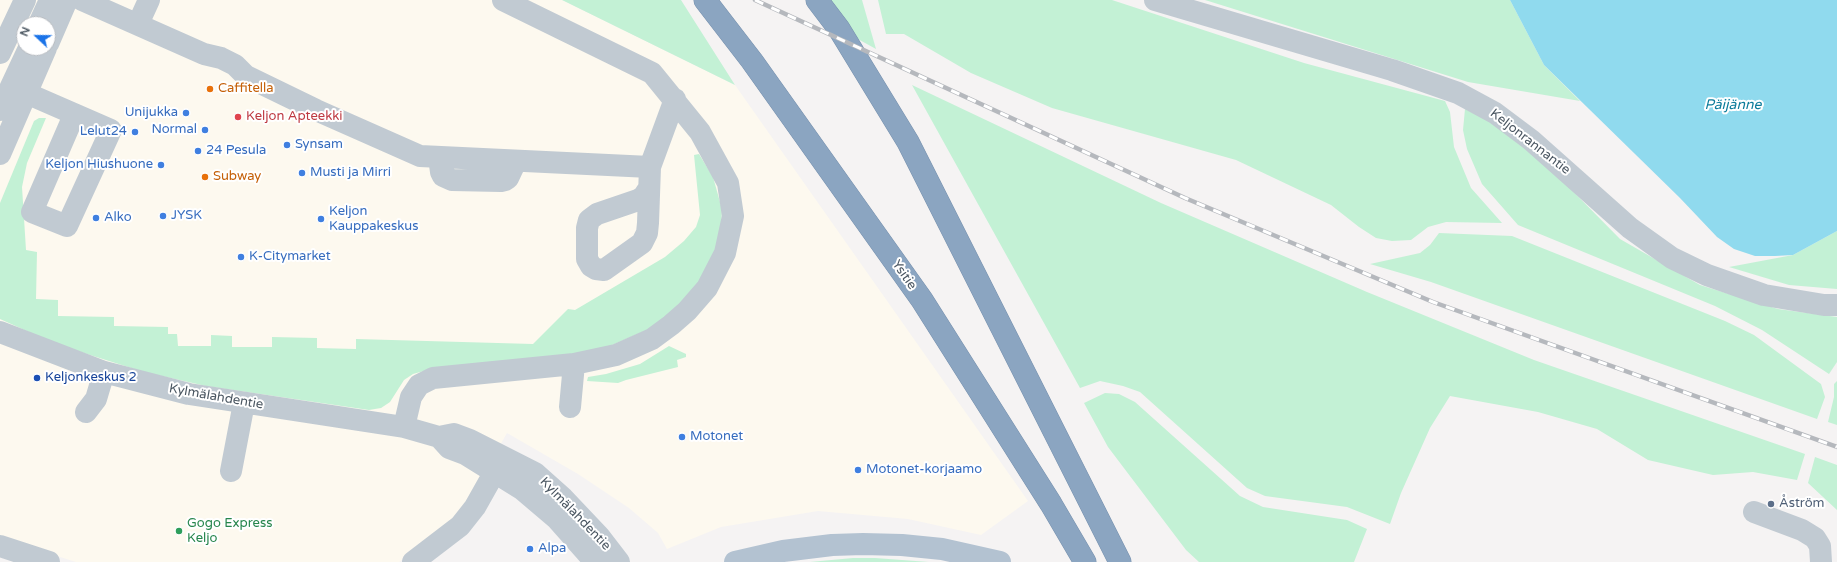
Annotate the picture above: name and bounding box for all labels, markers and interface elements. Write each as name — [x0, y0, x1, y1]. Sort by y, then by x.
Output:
north arrow — [16, 16, 56, 56]
text: N — [18, 25, 33, 38]
place label: Caffitella — [218, 81, 274, 97]
marker: Caffitella — [205, 84, 215, 94]
water label: Päijänne — [1705, 97, 1761, 113]
place label: Unijukka — [125, 105, 178, 121]
street label: Keljonrannantie — [1487, 106, 1573, 178]
marker: Unijukka — [181, 108, 191, 118]
place label: Keljon Apteekki — [246, 109, 343, 125]
marker: Keljon Apteekki — [233, 112, 243, 122]
place label: Normal — [151, 122, 197, 138]
place label: Lelut24 — [80, 124, 127, 140]
marker: Normal — [200, 125, 210, 135]
marker: Lelut24 — [130, 127, 140, 137]
place label: Synsam — [295, 137, 343, 153]
marker: Synsam — [282, 140, 292, 150]
place label: 24 Pesula — [206, 143, 266, 159]
marker: 24 Pesula — [193, 146, 203, 156]
place label: Keljon Hiushuone — [45, 157, 153, 173]
marker: Keljon Hiushuone — [156, 160, 166, 170]
place label: Musti ja Mirri — [310, 165, 391, 181]
marker: Musti ja Mirri — [297, 168, 307, 178]
place label: Subway — [213, 169, 261, 185]
marker: Subway — [200, 172, 210, 182]
place label: Keljon Kauppakeskus — [329, 204, 418, 235]
place label: JYSK — [171, 208, 202, 224]
place label: Alko — [104, 210, 132, 226]
marker: JYSK — [158, 211, 168, 221]
marker: Alko — [91, 213, 101, 223]
marker: Keljon Kauppakeskus — [316, 214, 326, 224]
place label: K-Citymarket — [249, 249, 331, 265]
marker: K-Citymarket — [236, 252, 246, 262]
street label: Ysitie — [888, 257, 920, 293]
place label: Keljonkeskus 2 — [45, 370, 137, 386]
marker: Keljonkeskus 2 — [32, 373, 42, 383]
street label: Kylmälahdentie — [168, 381, 264, 413]
place label: Motonet — [690, 429, 743, 445]
marker: Motonet — [677, 432, 687, 442]
place label: Motonet-korjaamo — [866, 462, 982, 478]
marker: Motonet-korjaamo — [853, 465, 863, 475]
street label: Kylmälahdentie — [536, 474, 614, 554]
place label: Åström — [1779, 496, 1824, 512]
marker: Åström — [1766, 499, 1776, 509]
place label: Gogo Express Keljo — [187, 516, 272, 547]
marker: Gogo Express Keljo — [174, 526, 184, 536]
place label: Alpa — [538, 541, 566, 557]
marker: Alpa — [525, 544, 535, 554]

